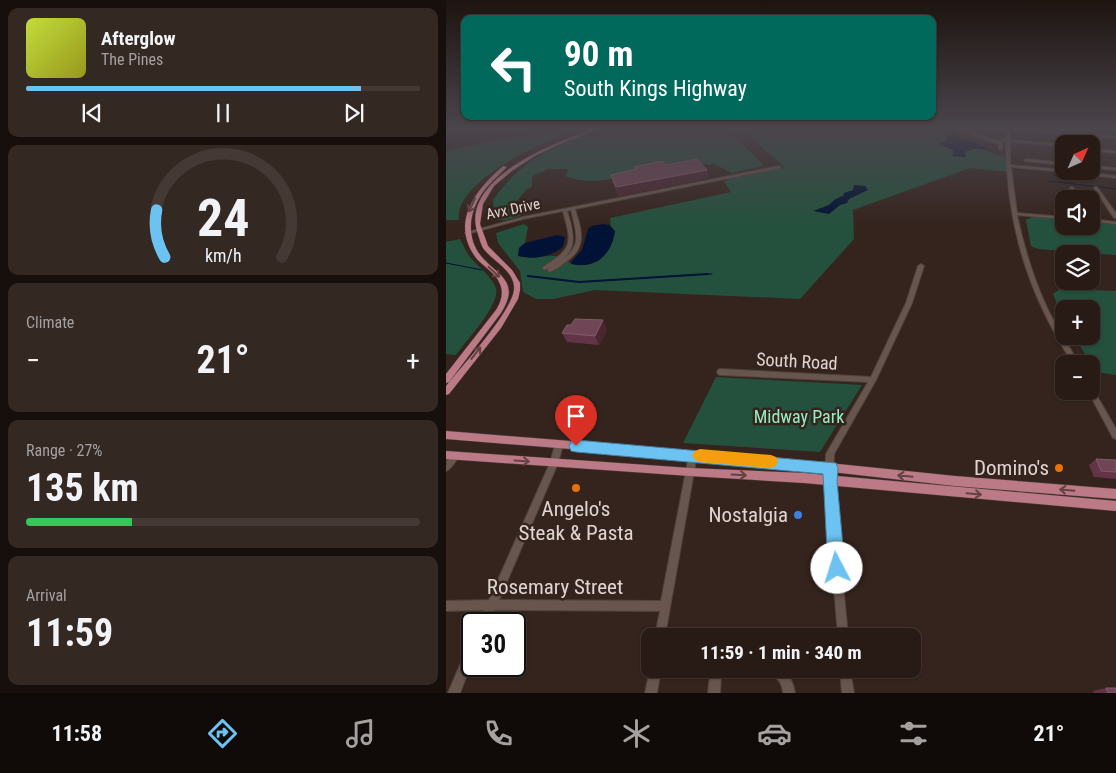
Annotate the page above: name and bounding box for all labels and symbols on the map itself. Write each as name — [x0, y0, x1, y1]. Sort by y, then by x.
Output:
north arrow — [1055, 135, 1100, 180]
street label: Avx Drive — [484, 195, 542, 223]
one-way arrow — [467, 197, 477, 212]
one-way arrow — [488, 266, 500, 278]
one-way arrow — [471, 346, 481, 360]
street label: South Road — [756, 348, 838, 374]
pin — [555, 395, 597, 446]
park label: Midway Park — [754, 406, 844, 427]
one-way arrow — [514, 456, 530, 465]
place label: Domino's — [974, 456, 1049, 480]
marker: Domino's — [1053, 462, 1065, 474]
one-way arrow — [730, 470, 746, 479]
one-way arrow — [898, 471, 914, 481]
marker: Angelo's Steak & Pasta — [570, 482, 582, 494]
one-way arrow — [1059, 485, 1075, 495]
one-way arrow — [966, 490, 982, 499]
place label: Angelo's Steak & Pasta — [519, 497, 633, 545]
place label: Nostalgia — [709, 503, 788, 527]
marker: Nostalgia — [792, 509, 804, 521]
position arrow — [810, 541, 862, 593]
street label: Rosemary Street — [487, 575, 623, 599]
speed limit sign: 30 — [461, 612, 526, 677]

